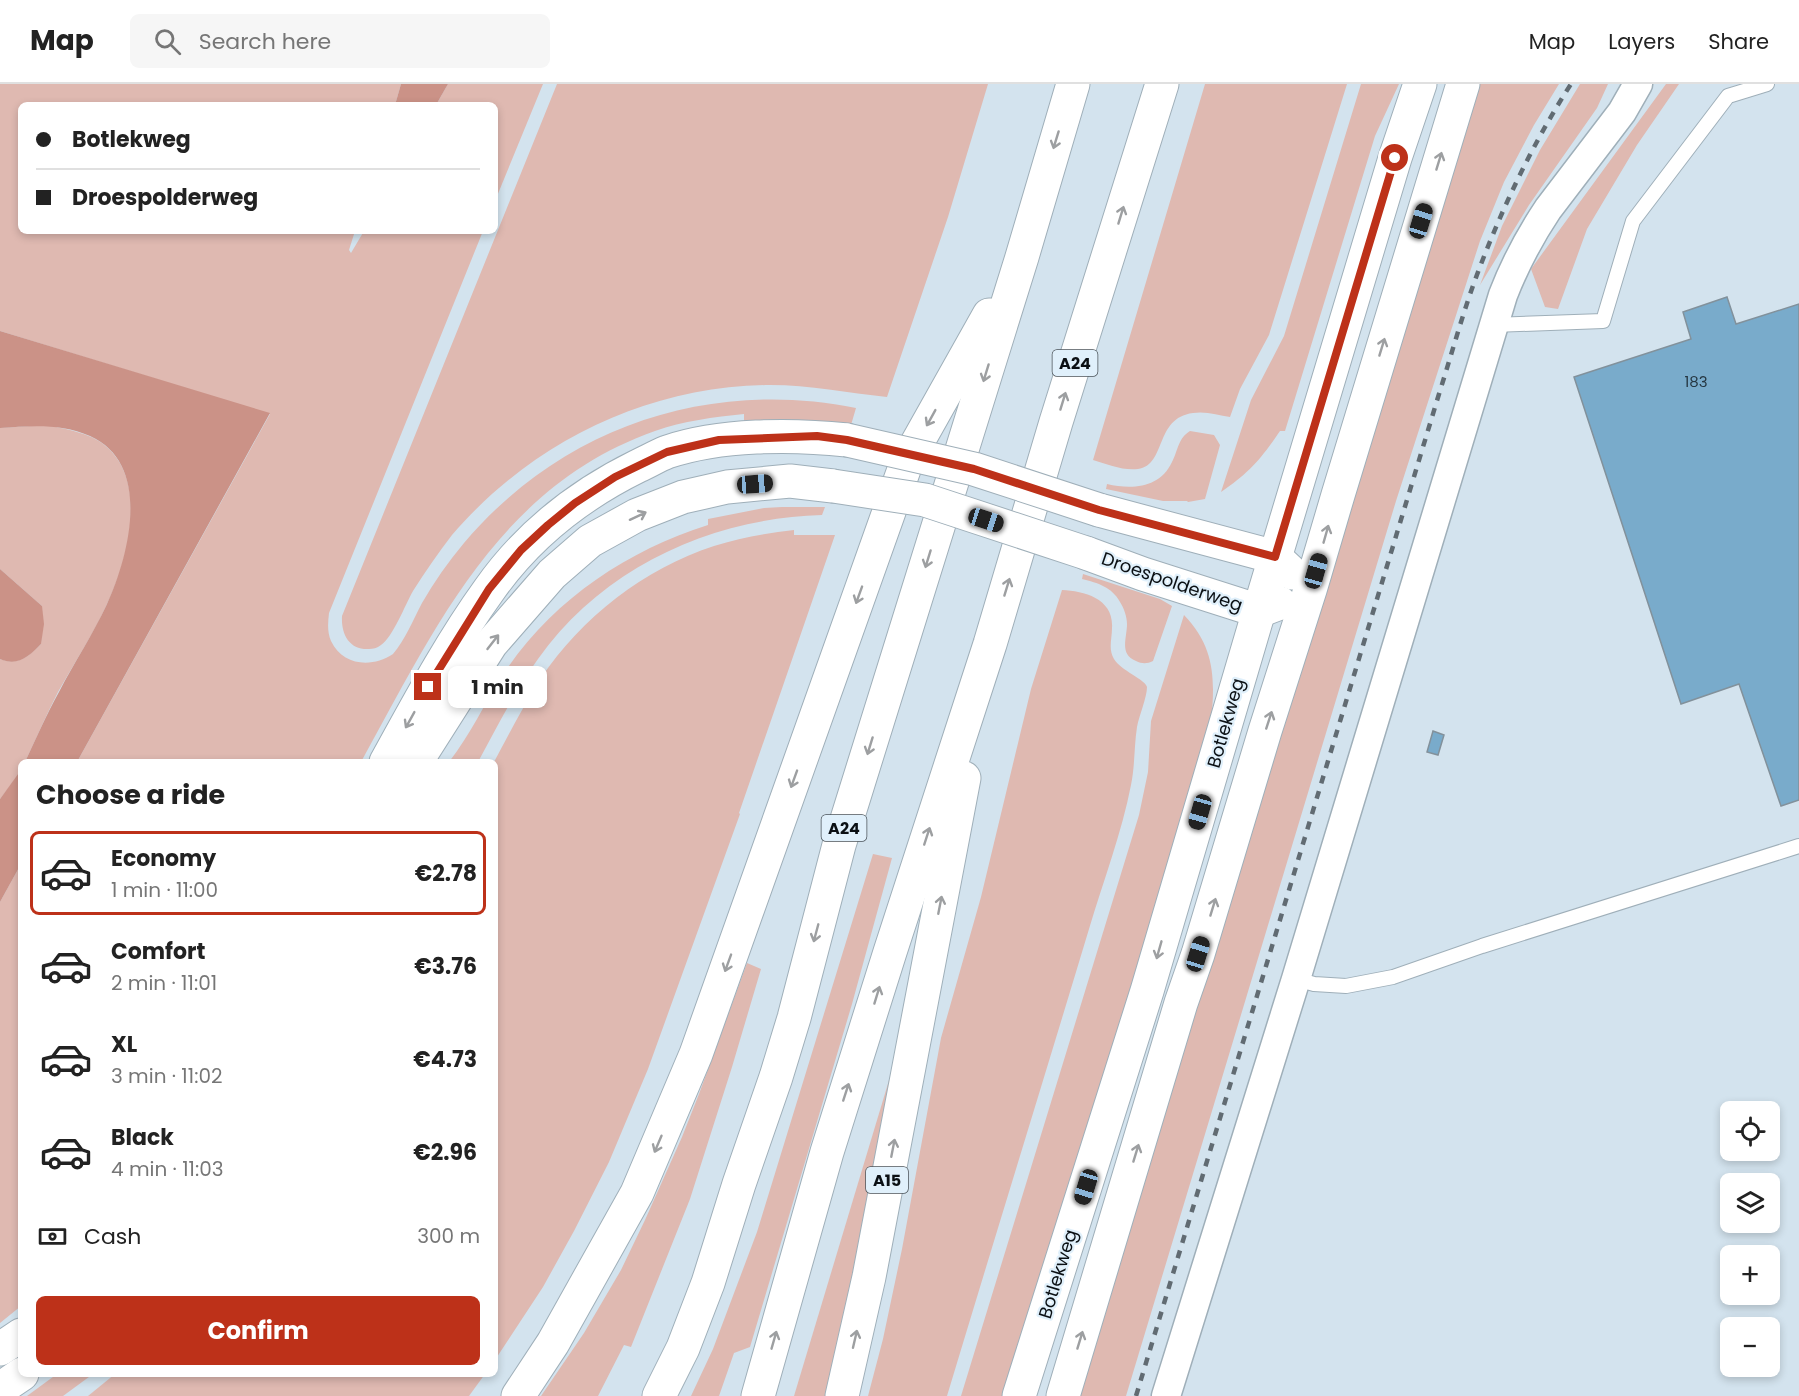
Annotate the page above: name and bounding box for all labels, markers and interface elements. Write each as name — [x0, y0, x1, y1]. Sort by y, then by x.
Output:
search box — [130, 14, 550, 68]
text: Map — [30, 21, 94, 60]
icon: search — [151, 25, 184, 58]
text: Search here — [199, 26, 331, 57]
text: Map — [1529, 27, 1575, 56]
text: Layers — [1608, 27, 1675, 56]
text: Share — [1708, 27, 1769, 56]
text: Botlekweg — [72, 124, 191, 155]
one-way arrow — [1050, 130, 1061, 149]
route start — [1381, 144, 1408, 171]
one-way arrow — [1434, 152, 1445, 171]
text: Droespolderweg — [72, 182, 258, 213]
car — [1407, 201, 1435, 241]
one-way arrow — [1116, 206, 1127, 225]
one-way arrow — [1378, 338, 1389, 357]
road number: A24 — [1052, 350, 1098, 376]
one-way arrow — [979, 363, 990, 382]
house number: 183 — [1684, 371, 1708, 392]
one-way arrow — [1058, 392, 1069, 411]
one-way arrow — [925, 409, 937, 426]
car — [736, 474, 774, 494]
car — [966, 506, 1006, 534]
one-way arrow — [628, 509, 646, 521]
one-way arrow — [1321, 525, 1332, 544]
street label: Droespolderweg — [1098, 546, 1246, 617]
one-way arrow — [922, 549, 933, 568]
car — [1302, 551, 1330, 591]
one-way arrow — [1002, 578, 1013, 597]
one-way arrow — [853, 585, 864, 604]
one-way arrow — [486, 635, 499, 651]
callout: 1 min — [449, 666, 548, 708]
route end — [414, 673, 441, 700]
text: 1 min — [471, 673, 524, 701]
street label: Botlekweg — [1201, 675, 1250, 771]
one-way arrow — [403, 711, 415, 728]
one-way arrow — [1264, 711, 1275, 730]
one-way arrow — [864, 736, 875, 755]
one-way arrow — [787, 769, 798, 788]
text: Choose a ride — [36, 776, 225, 813]
car — [1186, 792, 1214, 832]
road number: A24 — [822, 815, 866, 841]
one-way arrow — [923, 827, 934, 846]
text: Economy — [111, 843, 216, 874]
icon: car — [39, 846, 93, 900]
text: €2.78 — [415, 858, 477, 889]
text: 1 min · 11:00 — [111, 876, 218, 904]
one-way arrow — [935, 896, 946, 915]
one-way arrow — [1208, 898, 1219, 917]
one-way arrow — [810, 923, 822, 942]
car — [1184, 934, 1212, 974]
text: Comfort — [111, 936, 205, 967]
icon: car — [39, 939, 93, 993]
one-way arrow — [1153, 940, 1164, 959]
text: €3.76 — [414, 951, 477, 982]
one-way arrow — [722, 953, 733, 972]
text: 2 min · 11:01 — [111, 969, 217, 997]
one-way arrow — [872, 986, 883, 1005]
text: XL — [111, 1029, 137, 1060]
icon: car — [39, 1032, 93, 1086]
text: €4.73 — [413, 1044, 477, 1075]
text: 3 min · 11:02 — [111, 1062, 222, 1090]
one-way arrow — [842, 1083, 853, 1102]
map controls — [1720, 1101, 1780, 1377]
button: locate — [1720, 1101, 1780, 1161]
text: Black — [111, 1122, 174, 1153]
icon: car — [39, 1125, 93, 1179]
one-way arrow — [652, 1135, 663, 1153]
text: €2.96 — [413, 1137, 477, 1168]
one-way arrow — [888, 1139, 899, 1158]
one-way arrow — [1131, 1144, 1142, 1163]
text: 4 min · 11:03 — [111, 1155, 224, 1183]
road number: A15 — [866, 1167, 908, 1193]
car — [1072, 1167, 1100, 1207]
button: layers — [1720, 1173, 1780, 1233]
icon: cash — [36, 1220, 69, 1253]
text: Cash — [84, 1221, 141, 1252]
text: 300 m — [417, 1222, 480, 1250]
street label: Botlekweg — [1032, 1226, 1083, 1322]
button: + — [1720, 1245, 1780, 1305]
button: Confirm — [36, 1296, 480, 1365]
button: − — [1720, 1317, 1780, 1377]
one-way arrow — [849, 1330, 861, 1349]
one-way arrow — [769, 1331, 780, 1350]
one-way arrow — [1075, 1331, 1086, 1350]

